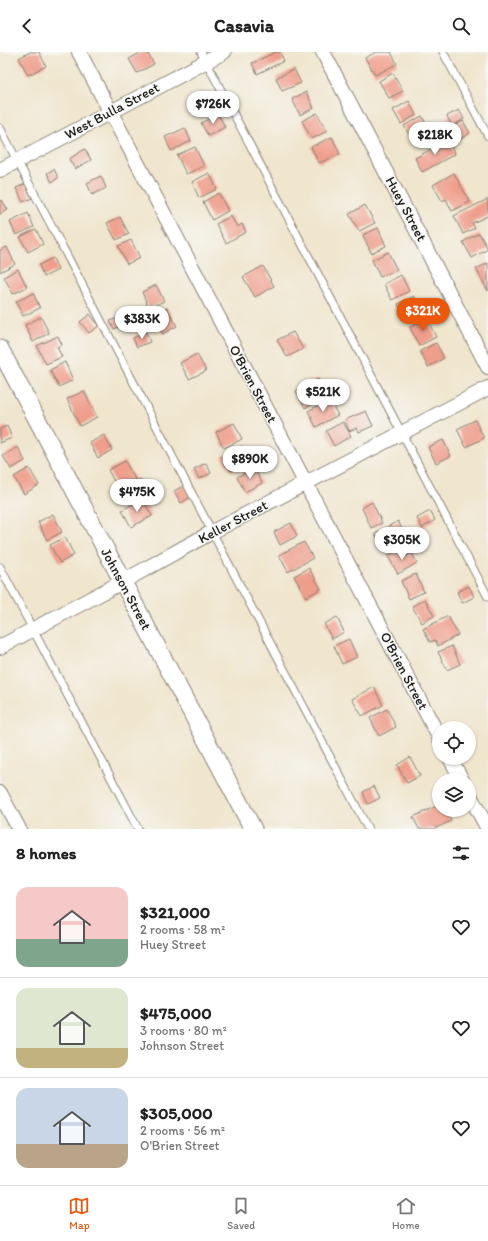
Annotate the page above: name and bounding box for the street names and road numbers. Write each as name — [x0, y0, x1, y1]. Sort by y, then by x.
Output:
street label: West Bulla Street — [62, 79, 162, 143]
street label: Huey Street — [382, 174, 430, 244]
street label: O'Brien Street — [225, 342, 281, 426]
street label: Keller Street — [195, 497, 271, 547]
street label: Johnson Street — [97, 545, 155, 633]
street label: O'Brien Street — [376, 629, 432, 713]

